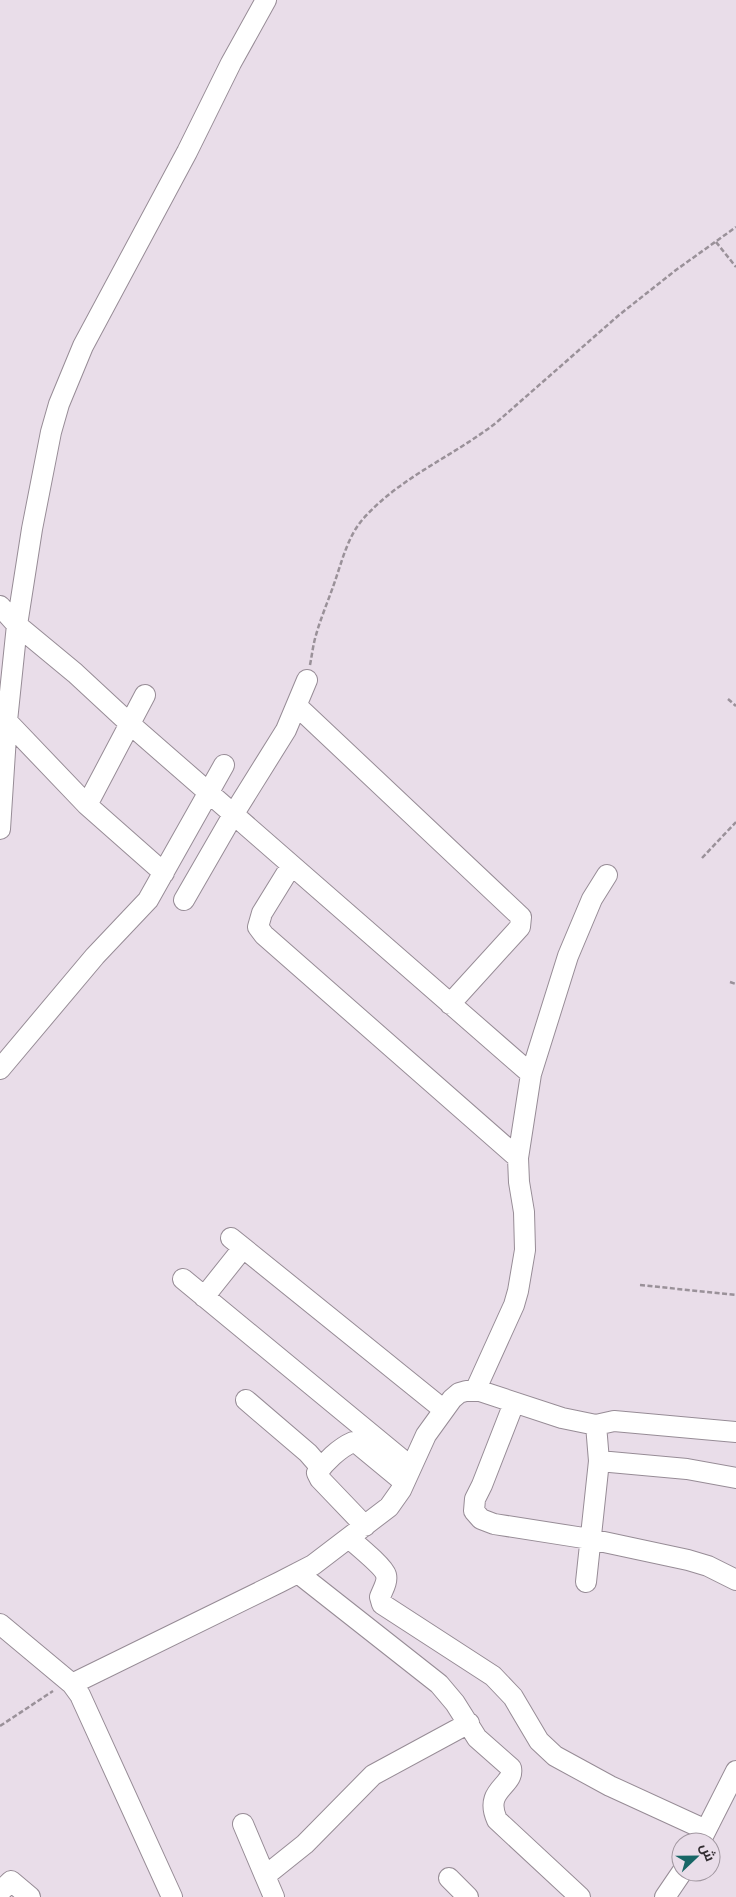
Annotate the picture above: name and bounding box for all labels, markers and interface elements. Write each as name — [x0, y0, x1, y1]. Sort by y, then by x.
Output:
north arrow — [671, 1832, 721, 1882]
text: ش — [696, 1840, 720, 1864]

